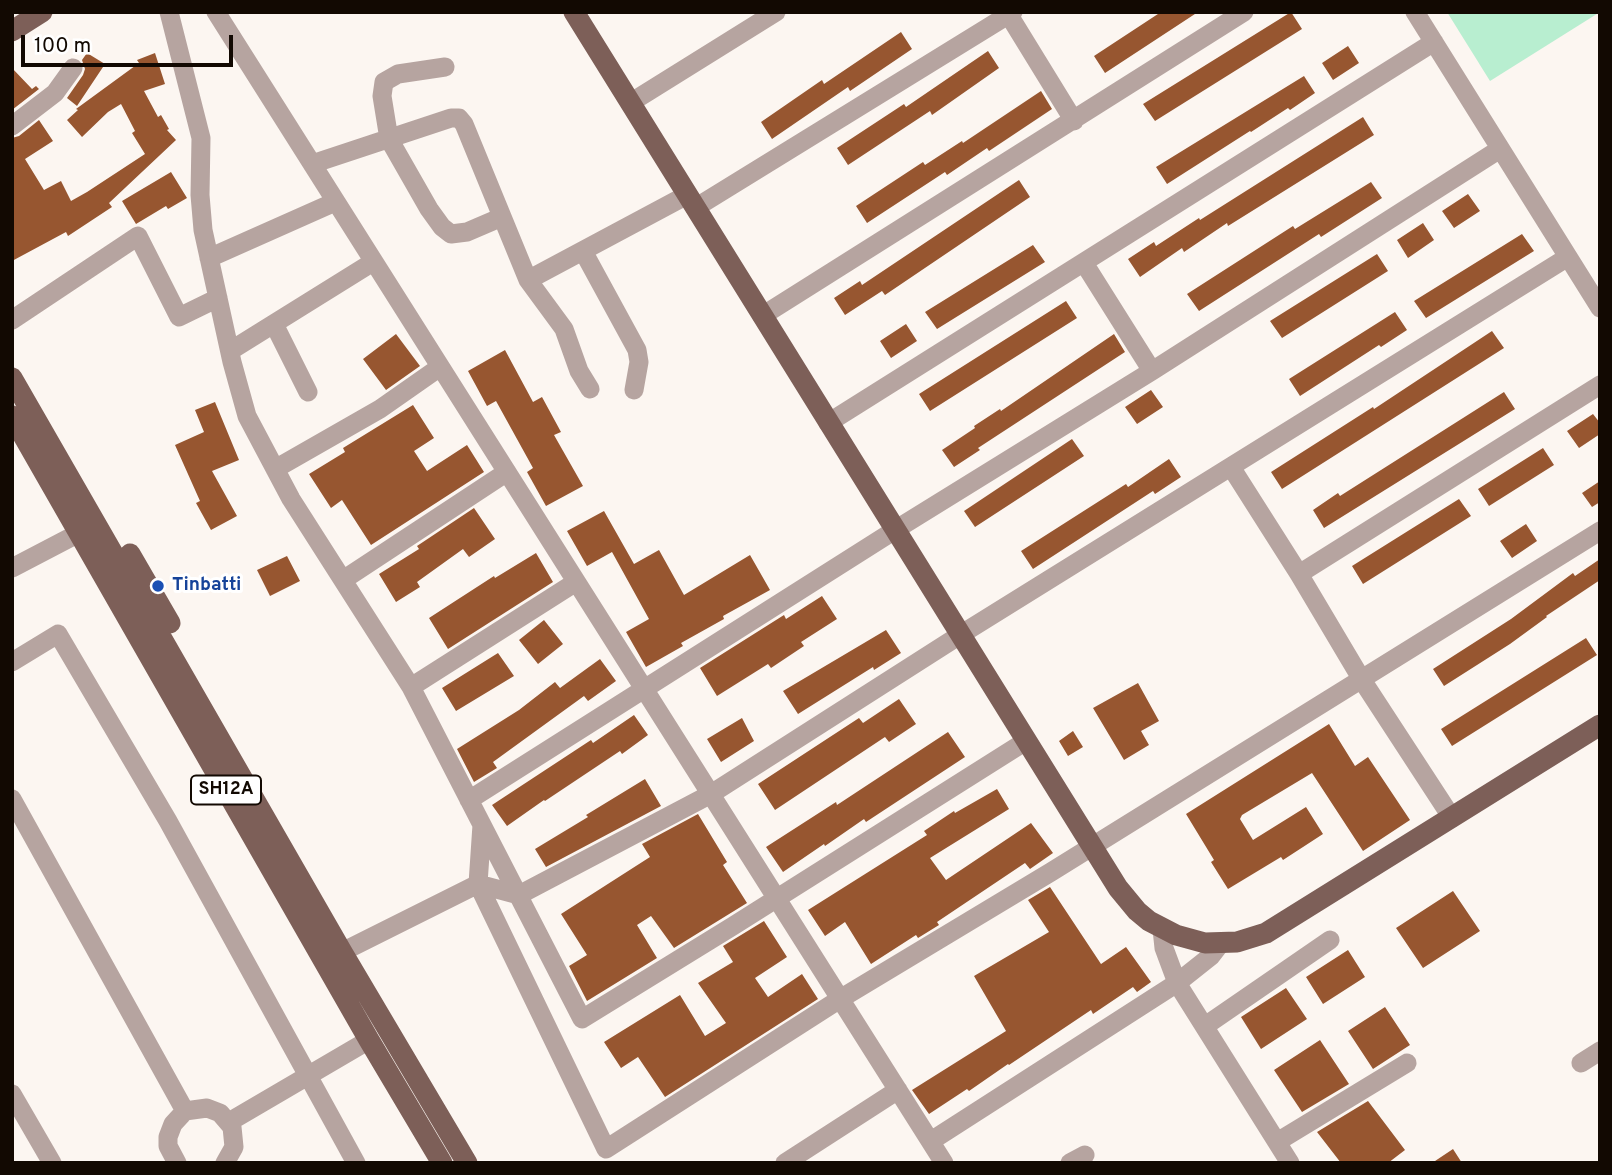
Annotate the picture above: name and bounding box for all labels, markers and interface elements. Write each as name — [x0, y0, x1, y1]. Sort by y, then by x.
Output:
scale bar — [24, 21, 236, 65]
text: 100 m — [34, 33, 91, 60]
place label: Tinbatti — [172, 575, 241, 597]
marker: Tinbatti — [150, 578, 166, 594]
road number: SH12A — [191, 776, 261, 804]

